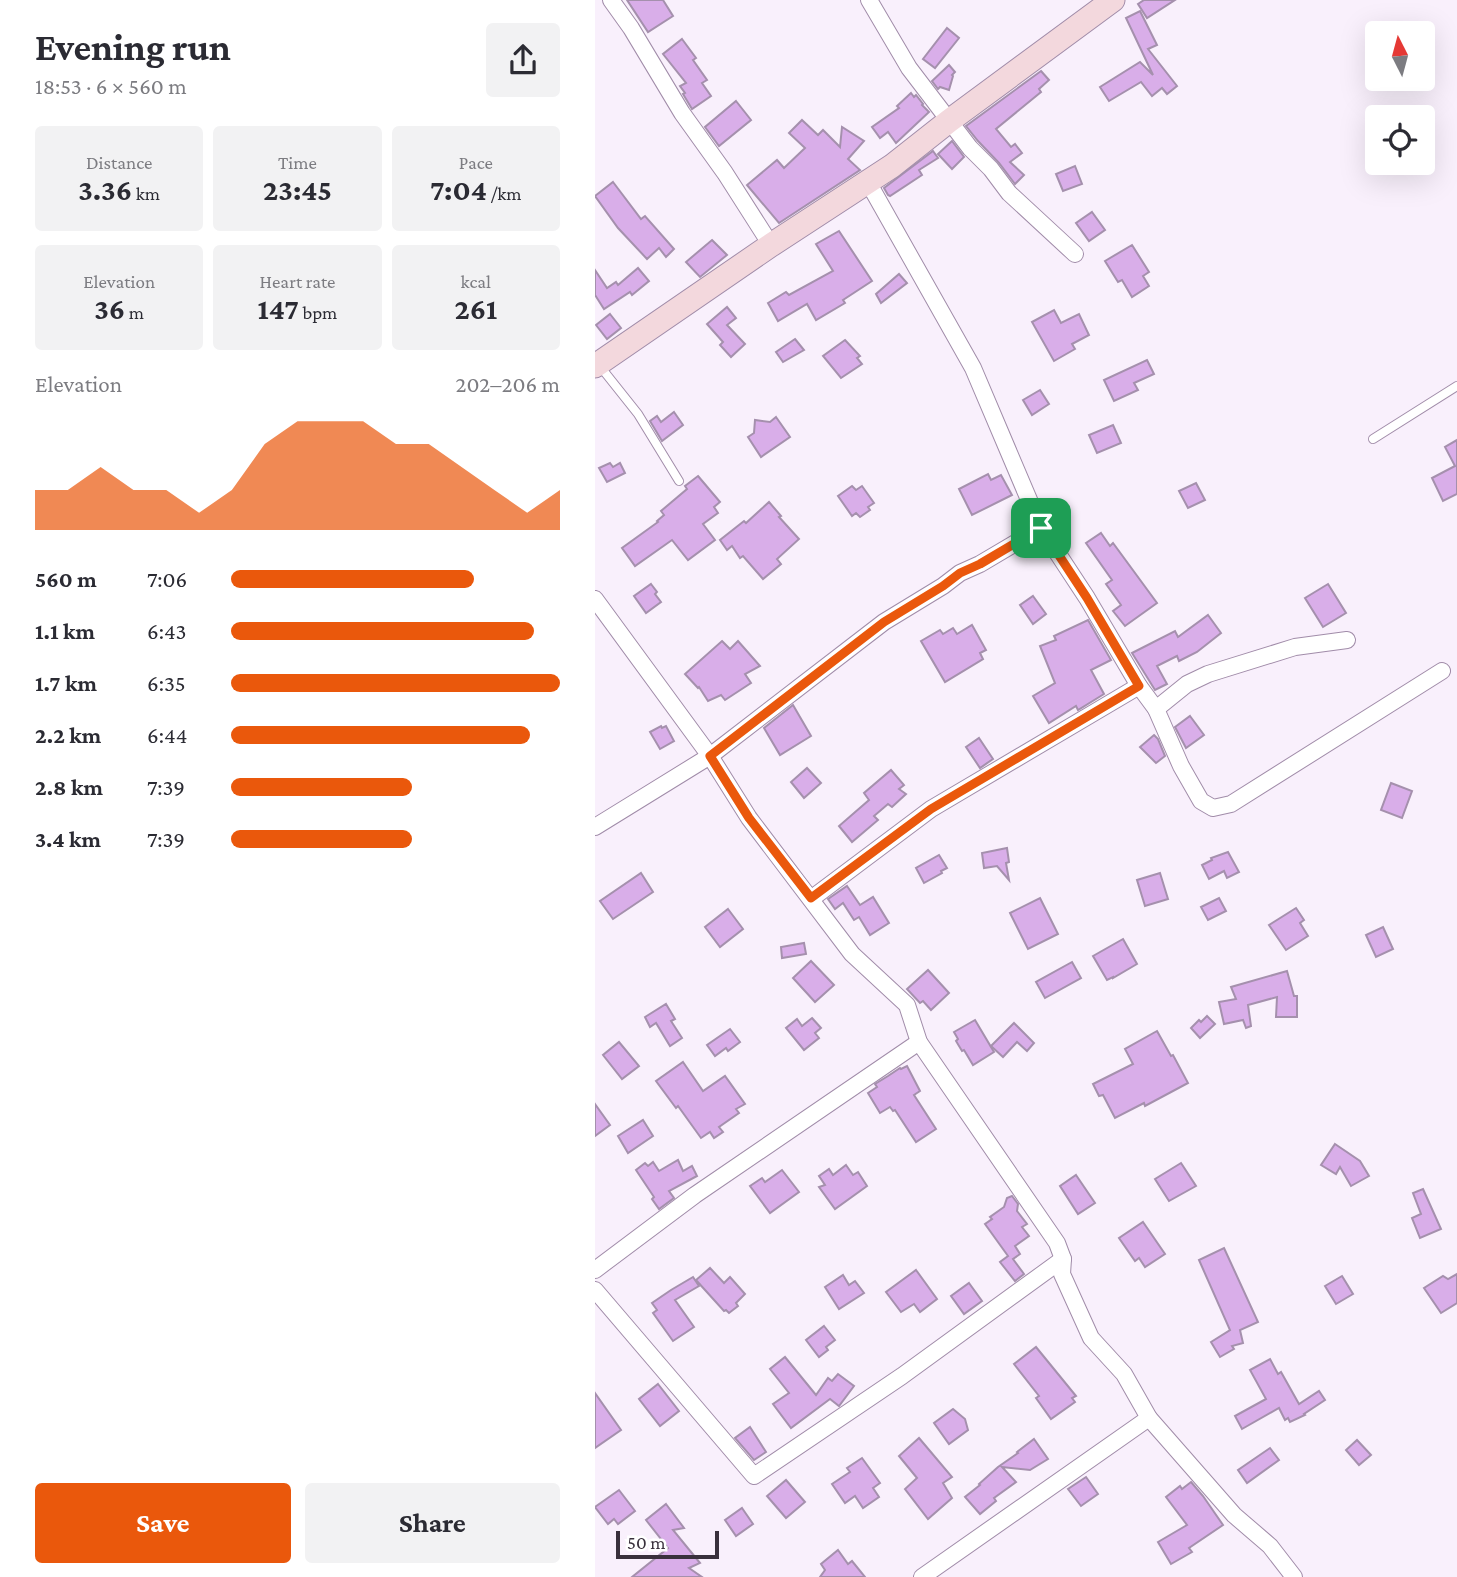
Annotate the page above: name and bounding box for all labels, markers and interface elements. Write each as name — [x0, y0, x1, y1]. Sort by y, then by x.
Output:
north arrow — [1365, 21, 1435, 91]
map controls — [1365, 21, 1435, 175]
button: share — [486, 23, 560, 97]
text: Evening run — [35, 26, 231, 68]
text: 18:53 · 6 × 560 m — [35, 73, 187, 99]
button: locate — [1365, 105, 1435, 175]
text: Distance — [86, 152, 152, 173]
text: Time — [278, 152, 317, 173]
text: Pace — [459, 152, 493, 173]
text: 3.36 — [78, 173, 132, 206]
text: 23:45 — [263, 173, 332, 206]
text: 7:04 — [430, 173, 487, 206]
text: km — [132, 183, 160, 204]
text: /km — [487, 183, 522, 204]
text: Elevation — [83, 271, 155, 292]
text: Heart rate — [260, 271, 335, 292]
text: kcal — [461, 271, 491, 292]
text: 36 — [94, 292, 125, 325]
text: 147 — [258, 292, 299, 325]
text: 261 — [454, 292, 497, 325]
text: m — [125, 302, 144, 323]
text: bpm — [299, 302, 337, 323]
text: Elevation — [35, 371, 122, 397]
text: 202–206 m — [456, 371, 560, 397]
pin — [1011, 498, 1071, 558]
icon: arrive — [1022, 509, 1060, 547]
text: 560 m — [35, 566, 97, 592]
text: 7:06 — [147, 566, 187, 592]
text: 1.1 km — [35, 618, 95, 644]
text: 6:43 — [147, 618, 186, 644]
text: 1.7 km — [35, 670, 97, 696]
text: 6:35 — [147, 670, 186, 696]
text: 2.2 km — [35, 722, 101, 748]
text: 6:44 — [147, 722, 187, 748]
text: 2.8 km — [35, 774, 103, 800]
text: 7:39 — [147, 774, 185, 800]
text: 3.4 km — [35, 826, 101, 852]
text: 7:39 — [147, 826, 185, 852]
button: Save — [35, 1483, 291, 1563]
button: Share — [305, 1483, 560, 1563]
scale bar — [616, 1528, 719, 1560]
text: 50 m — [627, 1532, 666, 1553]

